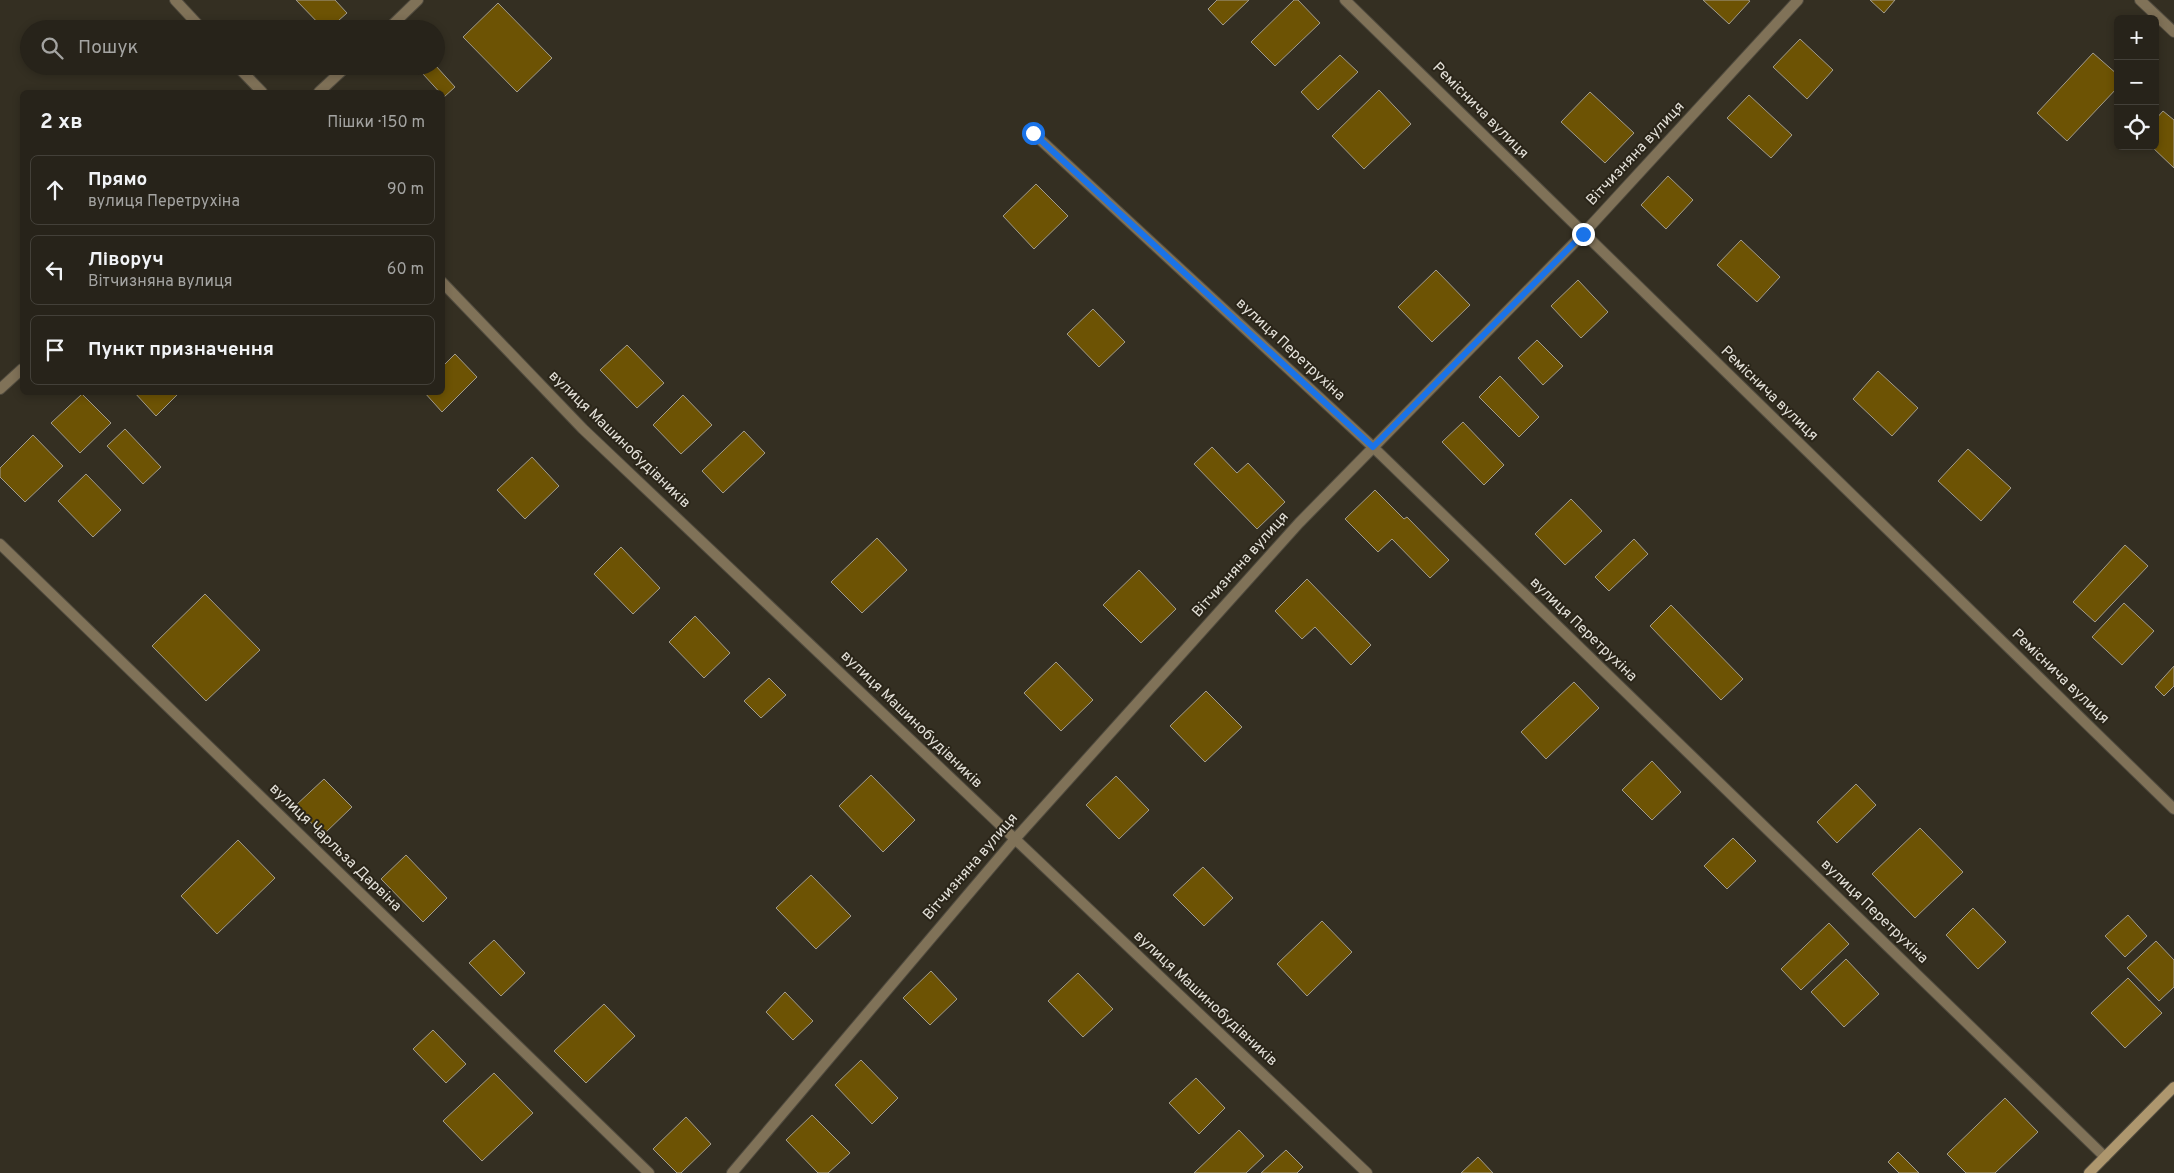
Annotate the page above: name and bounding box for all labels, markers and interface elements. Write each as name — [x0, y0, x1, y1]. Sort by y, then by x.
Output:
map controls — [2114, 15, 2159, 150]
button: + — [2114, 15, 2159, 60]
search box — [20, 20, 445, 75]
icon: search — [38, 34, 66, 62]
text: Пошук — [78, 36, 138, 60]
street label: Реміснича вулиця — [1428, 59, 1532, 163]
button: − — [2114, 60, 2159, 105]
street label: Вітчизняна вулиця — [1583, 98, 1689, 210]
button: locate — [2114, 105, 2159, 150]
text: 2 хв — [40, 109, 83, 136]
text: Пішки · 150 m — [327, 113, 425, 133]
route start — [1022, 122, 1045, 145]
text: Прямо — [88, 168, 147, 192]
icon: ahead — [41, 176, 69, 204]
text: 90 m — [387, 180, 424, 200]
text: вулиця Перетрухіна — [88, 192, 240, 212]
route end — [1572, 223, 1595, 246]
text: Ліворуч — [88, 248, 164, 272]
icon: left — [41, 256, 69, 284]
text: 60 m — [387, 260, 424, 280]
text: Вітчизняна вулиця — [88, 272, 233, 292]
street label: вулиця Перетрухіна — [1231, 295, 1349, 405]
icon: arrive — [41, 336, 69, 364]
text: Пункт призначення — [88, 338, 274, 362]
street label: Реміснича вулиця — [1716, 342, 1822, 446]
street label: вулиця Машинобудівників — [544, 367, 694, 513]
street label: Вітчизняна вулиця — [1189, 508, 1293, 622]
street label: вулиця Перетрухіна — [1525, 574, 1641, 686]
street label: Реміснича вулиця — [2007, 625, 2113, 729]
street label: вулиця Машинобудівників — [836, 647, 986, 793]
street label: вулиця Чарльза Дарвіна — [265, 780, 405, 916]
street label: Вітчизняна вулиця — [919, 810, 1023, 924]
street label: вулиця Перетрухіна — [1816, 856, 1932, 968]
street label: вулиця Машинобудівників — [1129, 927, 1281, 1071]

